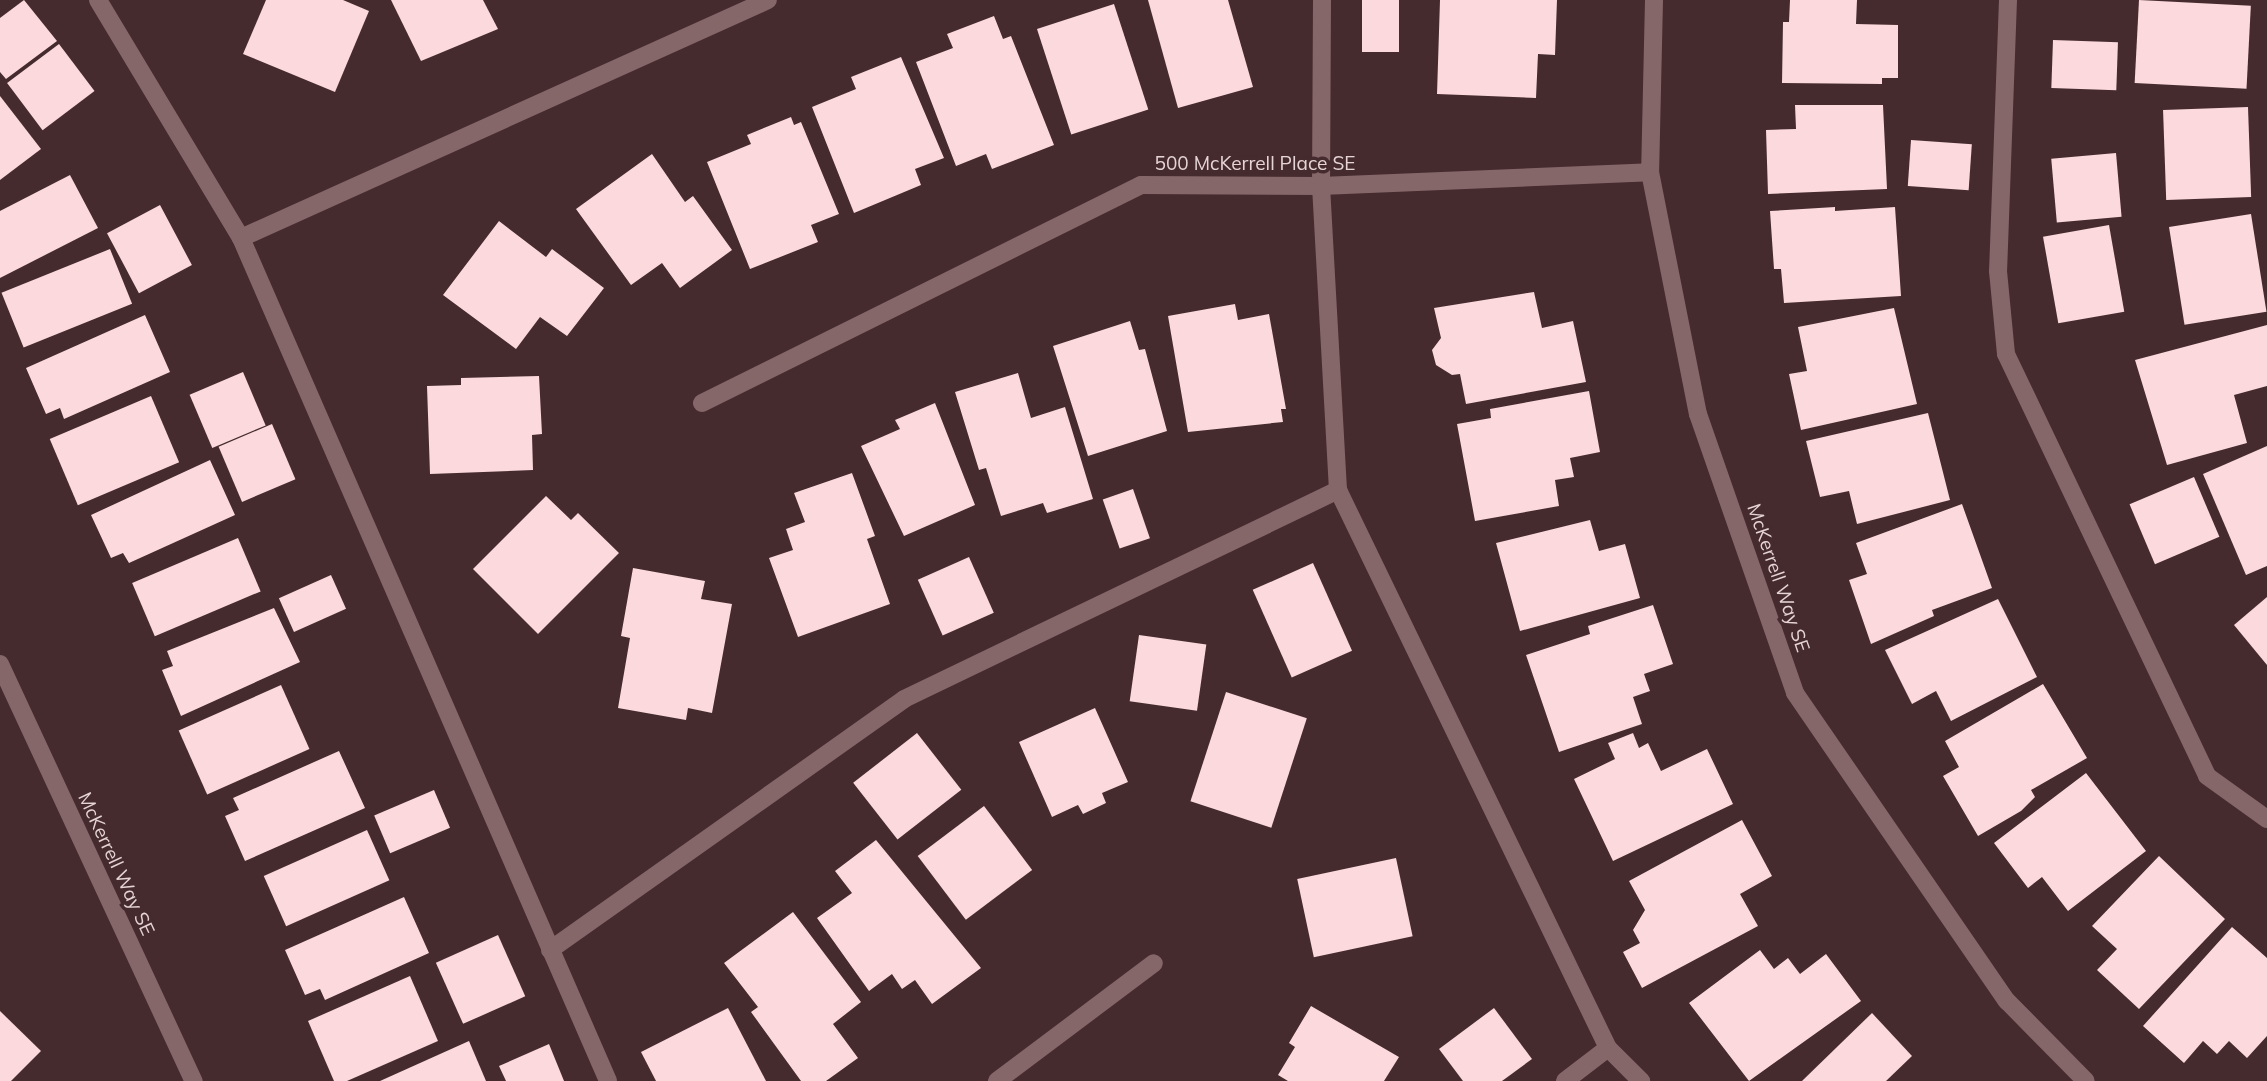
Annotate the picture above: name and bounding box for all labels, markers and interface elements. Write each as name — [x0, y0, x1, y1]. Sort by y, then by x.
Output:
street label: 500 McKerrell Place SE — [1155, 153, 1355, 175]
street label: McKerrell Way SE — [1742, 501, 1814, 655]
street label: McKerrell Way SE — [73, 789, 159, 939]

